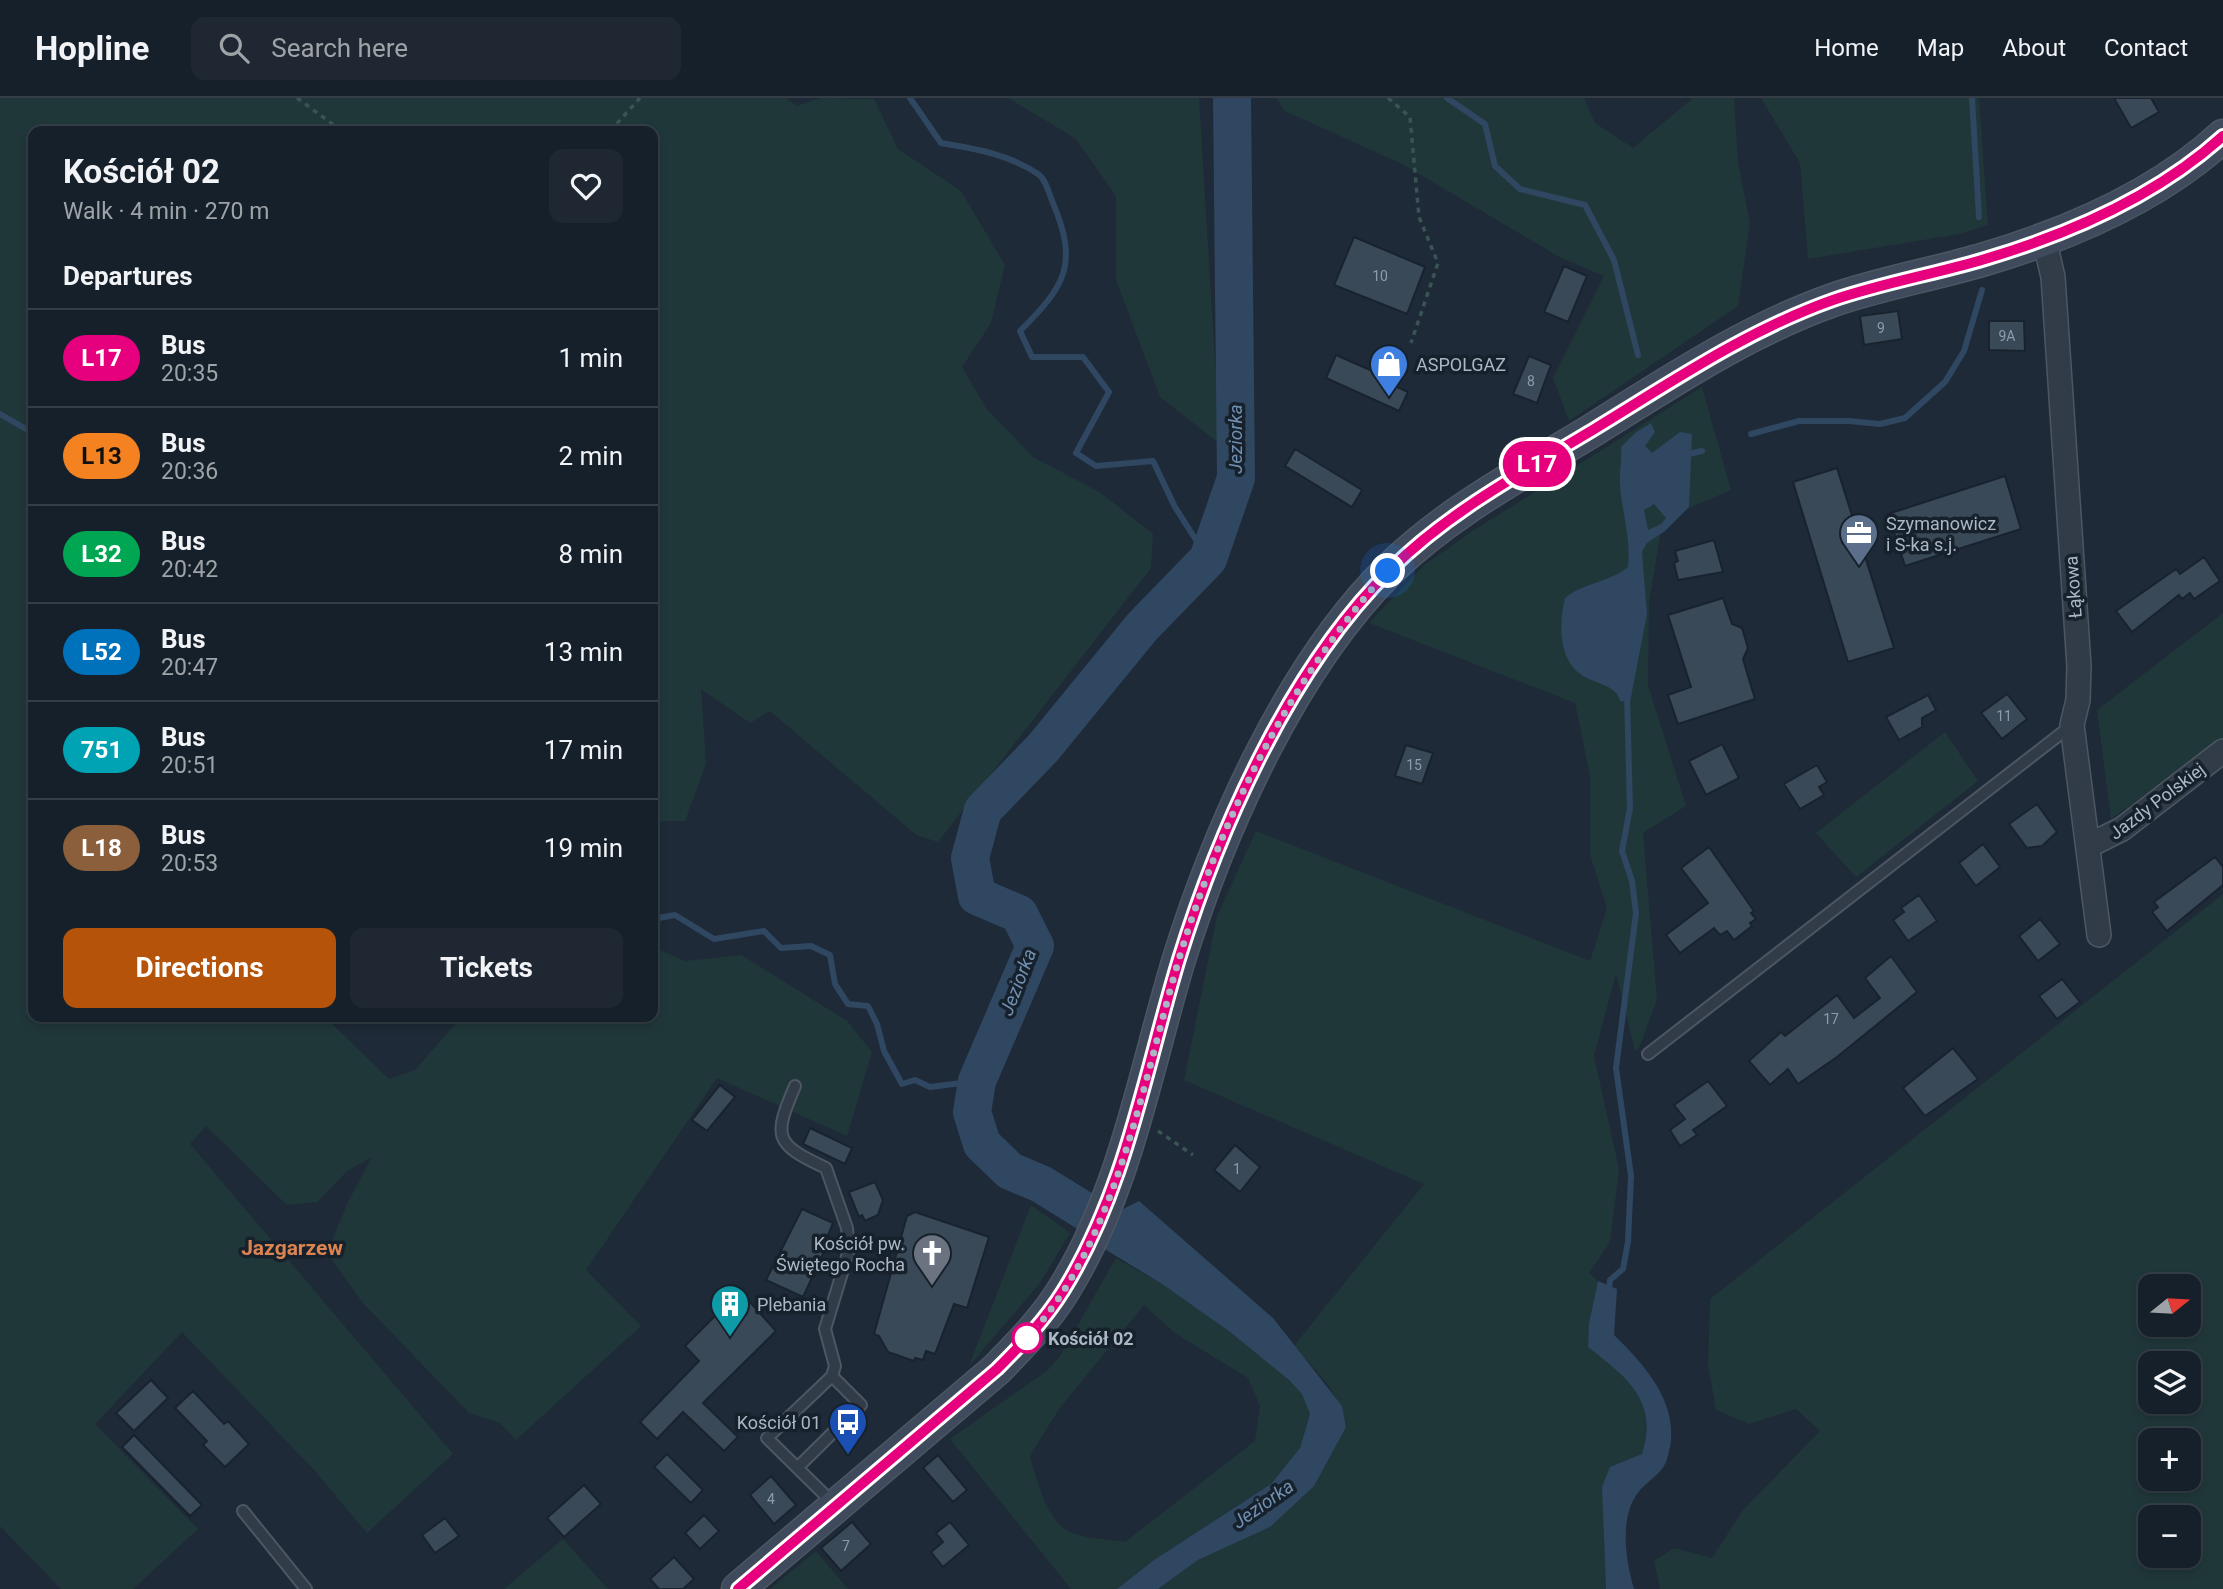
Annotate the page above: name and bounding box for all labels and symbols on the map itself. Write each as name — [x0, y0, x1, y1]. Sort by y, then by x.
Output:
house number: 10 — [1372, 268, 1388, 284]
house number: 9 — [1877, 320, 1885, 336]
house number: 9A — [1998, 328, 2016, 344]
shop icon: ASPOLGAZ — [1368, 343, 1410, 398]
place label: ASPOLGAZ — [1416, 354, 1506, 375]
house number: 8 — [1527, 373, 1535, 389]
water label: Jeziorka — [1224, 404, 1247, 474]
line badge: L17 — [1497, 441, 1577, 487]
office icon: Szymanowicz i S-ka s.j. — [1838, 512, 1880, 567]
place label: Szymanowicz i S-ka s.j. — [1886, 513, 1996, 555]
your location — [1370, 553, 1405, 588]
street label: Łąkowa — [2060, 555, 2086, 619]
house number: 11 — [1996, 708, 2012, 724]
house number: 15 — [1406, 757, 1422, 773]
street label: Jazdy Polskiej — [2105, 758, 2209, 844]
water label: Jeziorka — [995, 945, 1041, 1019]
house number: 17 — [1823, 1011, 1839, 1027]
house number: 1 — [1233, 1161, 1241, 1177]
church icon: Kościół pw. Świętego Rocha — [911, 1232, 953, 1287]
place label: Kościół pw. Świętego Rocha — [776, 1233, 905, 1275]
district label: Jazgarzew — [241, 1236, 343, 1260]
north arrow — [2138, 1274, 2202, 1337]
building icon: Plebania — [709, 1283, 751, 1338]
place label: Plebania — [757, 1294, 826, 1315]
marker: Kościół 02 — [1012, 1323, 1042, 1353]
place label: Kościół 02 — [1048, 1328, 1134, 1349]
bus stop icon: Kościół 01 — [827, 1401, 869, 1456]
place label: Kościół 01 — [737, 1412, 821, 1433]
water label: Jeziorka — [1228, 1475, 1298, 1533]
house number: 4 — [767, 1491, 775, 1507]
house number: 7 — [842, 1538, 850, 1554]

